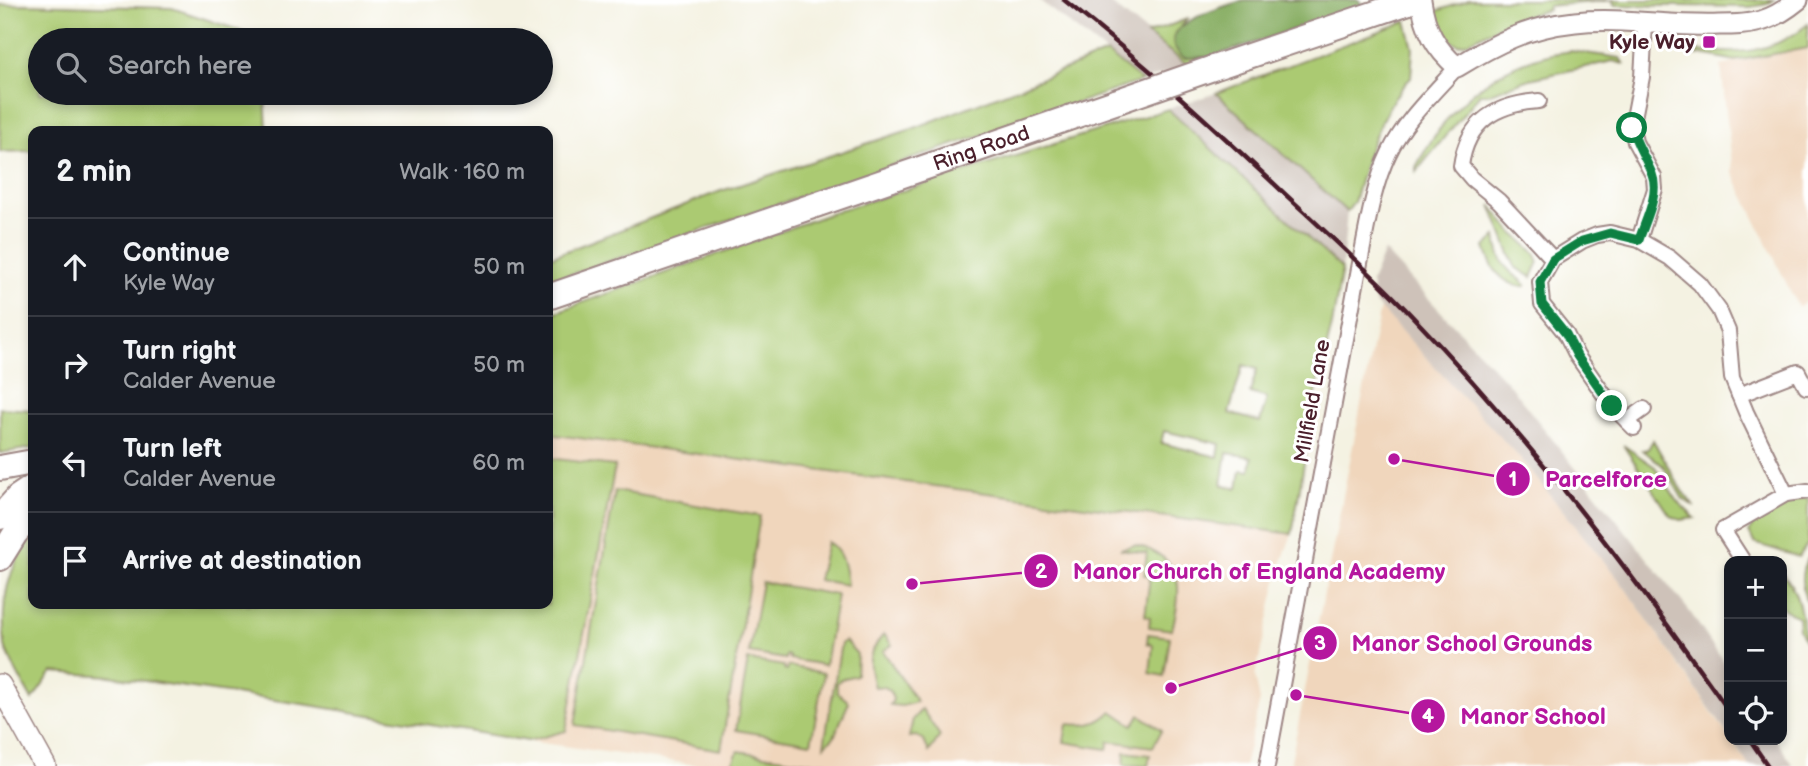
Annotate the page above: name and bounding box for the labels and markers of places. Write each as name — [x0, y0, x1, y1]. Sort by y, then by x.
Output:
place label: Kyle Way — [1609, 30, 1695, 55]
marker: Kyle Way — [1701, 34, 1717, 50]
callout: Parcelforce — [1495, 457, 1681, 501]
callout: Manor Church of England Academy — [1023, 549, 1459, 593]
callout: Manor School Grounds — [1303, 621, 1607, 665]
callout: Manor School — [1411, 694, 1619, 738]

